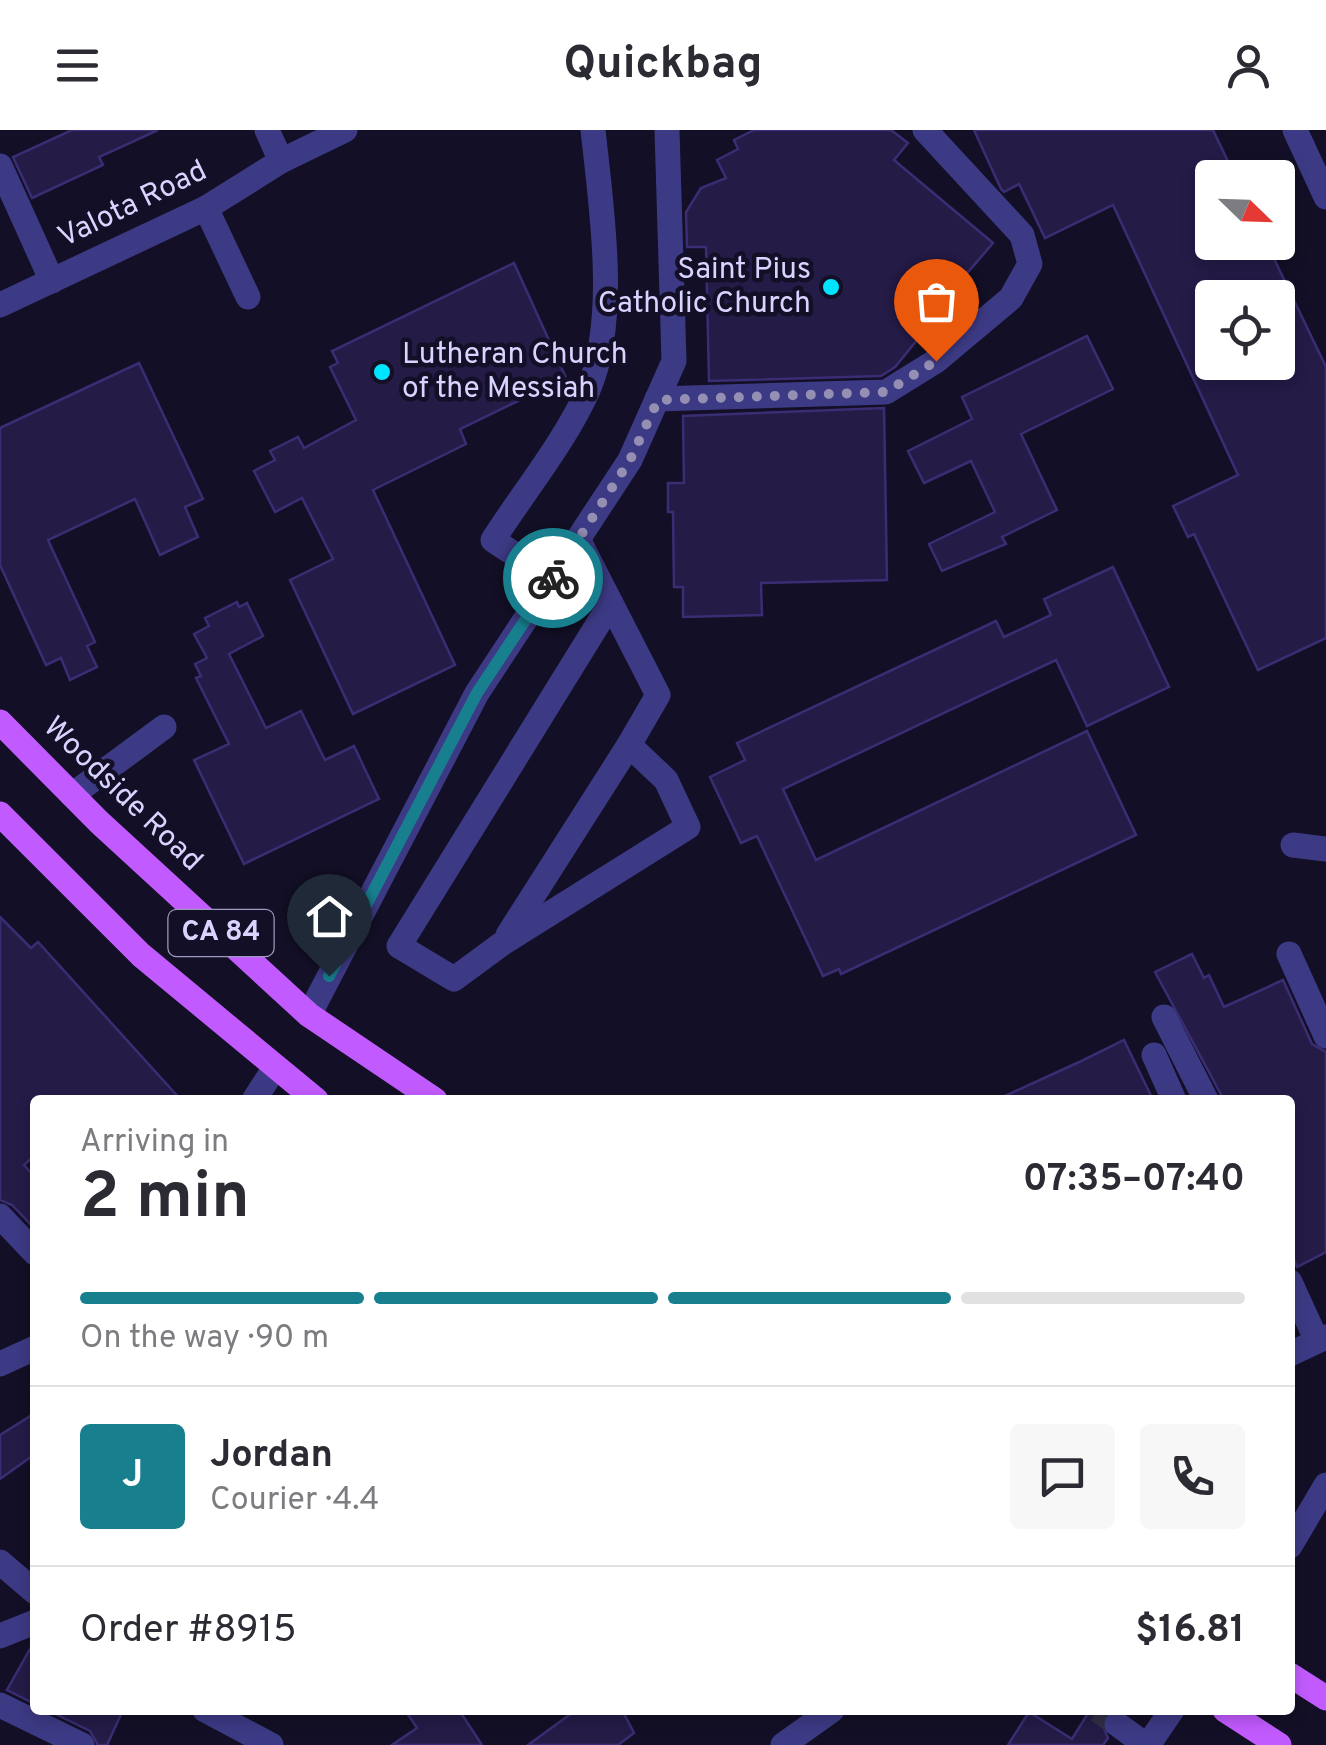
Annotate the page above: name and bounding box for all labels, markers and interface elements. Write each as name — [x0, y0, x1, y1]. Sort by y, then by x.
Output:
text: Quickbag — [564, 37, 762, 94]
icon: menu — [50, 38, 105, 93]
icon: person — [1221, 38, 1276, 93]
street label: Valota Road — [53, 153, 213, 257]
north arrow — [1195, 160, 1295, 260]
map controls — [1195, 160, 1295, 380]
place label: Saint Pius Catholic Church — [598, 252, 811, 323]
pin — [894, 259, 979, 362]
icon: bag — [909, 274, 964, 329]
marker: Saint Pius Catholic Church — [820, 276, 842, 298]
button: locate — [1195, 280, 1295, 380]
place label: Lutheran Church of the Messiah — [402, 337, 628, 408]
marker: Lutheran Church of the Messiah — [371, 361, 393, 383]
courier — [503, 528, 603, 628]
icon: bike — [526, 551, 581, 606]
street label: Woodside Road — [35, 710, 209, 880]
pin — [287, 874, 372, 977]
icon: home — [302, 889, 357, 944]
road number: CA 84 — [168, 910, 274, 956]
text: Arriving in — [80, 1123, 229, 1163]
text: 07:35–07:40 — [1023, 1156, 1245, 1205]
text: 2 min — [80, 1159, 250, 1241]
text: On the way · 90 m — [80, 1319, 329, 1359]
button: chat — [1010, 1424, 1115, 1529]
button: phone — [1140, 1424, 1245, 1529]
text: Jordan — [210, 1432, 333, 1481]
text: J — [122, 1452, 143, 1501]
text: Courier · 4.4 — [210, 1481, 379, 1521]
text: Order #8915 — [80, 1607, 297, 1656]
text: $16.81 — [1135, 1607, 1245, 1656]

